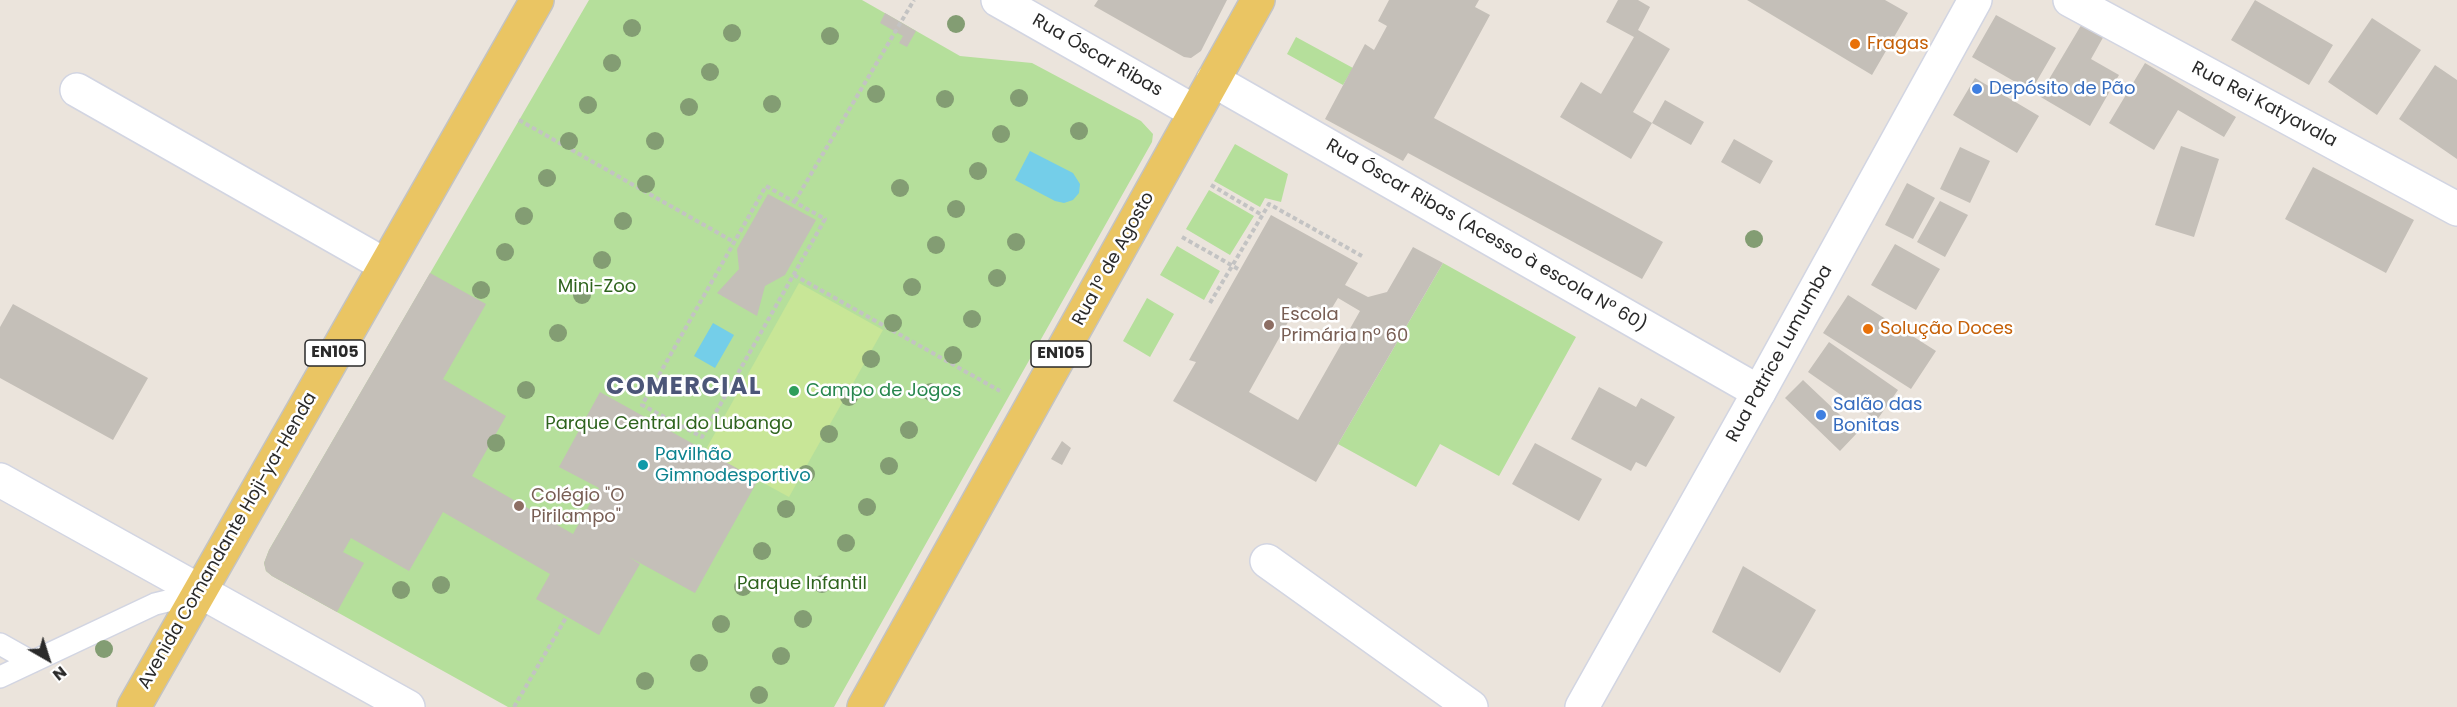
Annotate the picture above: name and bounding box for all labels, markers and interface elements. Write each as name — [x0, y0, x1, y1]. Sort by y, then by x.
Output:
street label: Rua Óscar Ribas — [1028, 10, 1166, 102]
place label: Fragas — [1867, 33, 1929, 55]
marker: Fragas — [1848, 37, 1862, 51]
street label: Rua Rei Katyavala — [2188, 58, 2340, 152]
place label: Depósito de Pão — [1989, 78, 2136, 100]
marker: Depósito de Pão — [1970, 82, 1984, 96]
street label: Rua Óscar Ribas (Acesso à escola Nº 60) — [1322, 135, 1650, 337]
street label: Rua 1º de Agosto — [1068, 188, 1160, 330]
street label: Rua Patrice Lumumba — [1722, 262, 1838, 446]
park label: Mini-Zoo — [558, 276, 636, 298]
place label: Escola Primária nº 60 — [1281, 304, 1408, 346]
marker: Escola Primária nº 60 — [1262, 318, 1276, 332]
place label: Solução Doces — [1880, 318, 2013, 340]
marker: Solução Doces — [1861, 322, 1875, 336]
road number: EN105 — [305, 340, 365, 366]
road number: EN105 — [1031, 341, 1091, 367]
district label: COMERCIAL — [606, 374, 762, 402]
place label: Campo de Jogos — [806, 380, 961, 402]
marker: Campo de Jogos — [787, 384, 801, 398]
street label: Avenida Comandante Hoji-ya-Henda — [134, 389, 322, 693]
place label: Salão das Bonitas — [1833, 394, 1922, 436]
marker: Salão das Bonitas — [1814, 408, 1828, 422]
park label: Parque Central do Lubango — [545, 413, 793, 435]
place label: Pavilhão Gimnodesportivo — [655, 444, 811, 486]
marker: Pavilhão Gimnodesportivo — [636, 458, 650, 472]
place label: Colégio "O Pirilampo" — [531, 485, 624, 528]
marker: Colégio "O Pirilampo" — [512, 499, 526, 513]
park label: Parque Infantil — [737, 573, 867, 595]
north arrow — [18, 629, 78, 689]
text: N — [48, 661, 72, 686]

